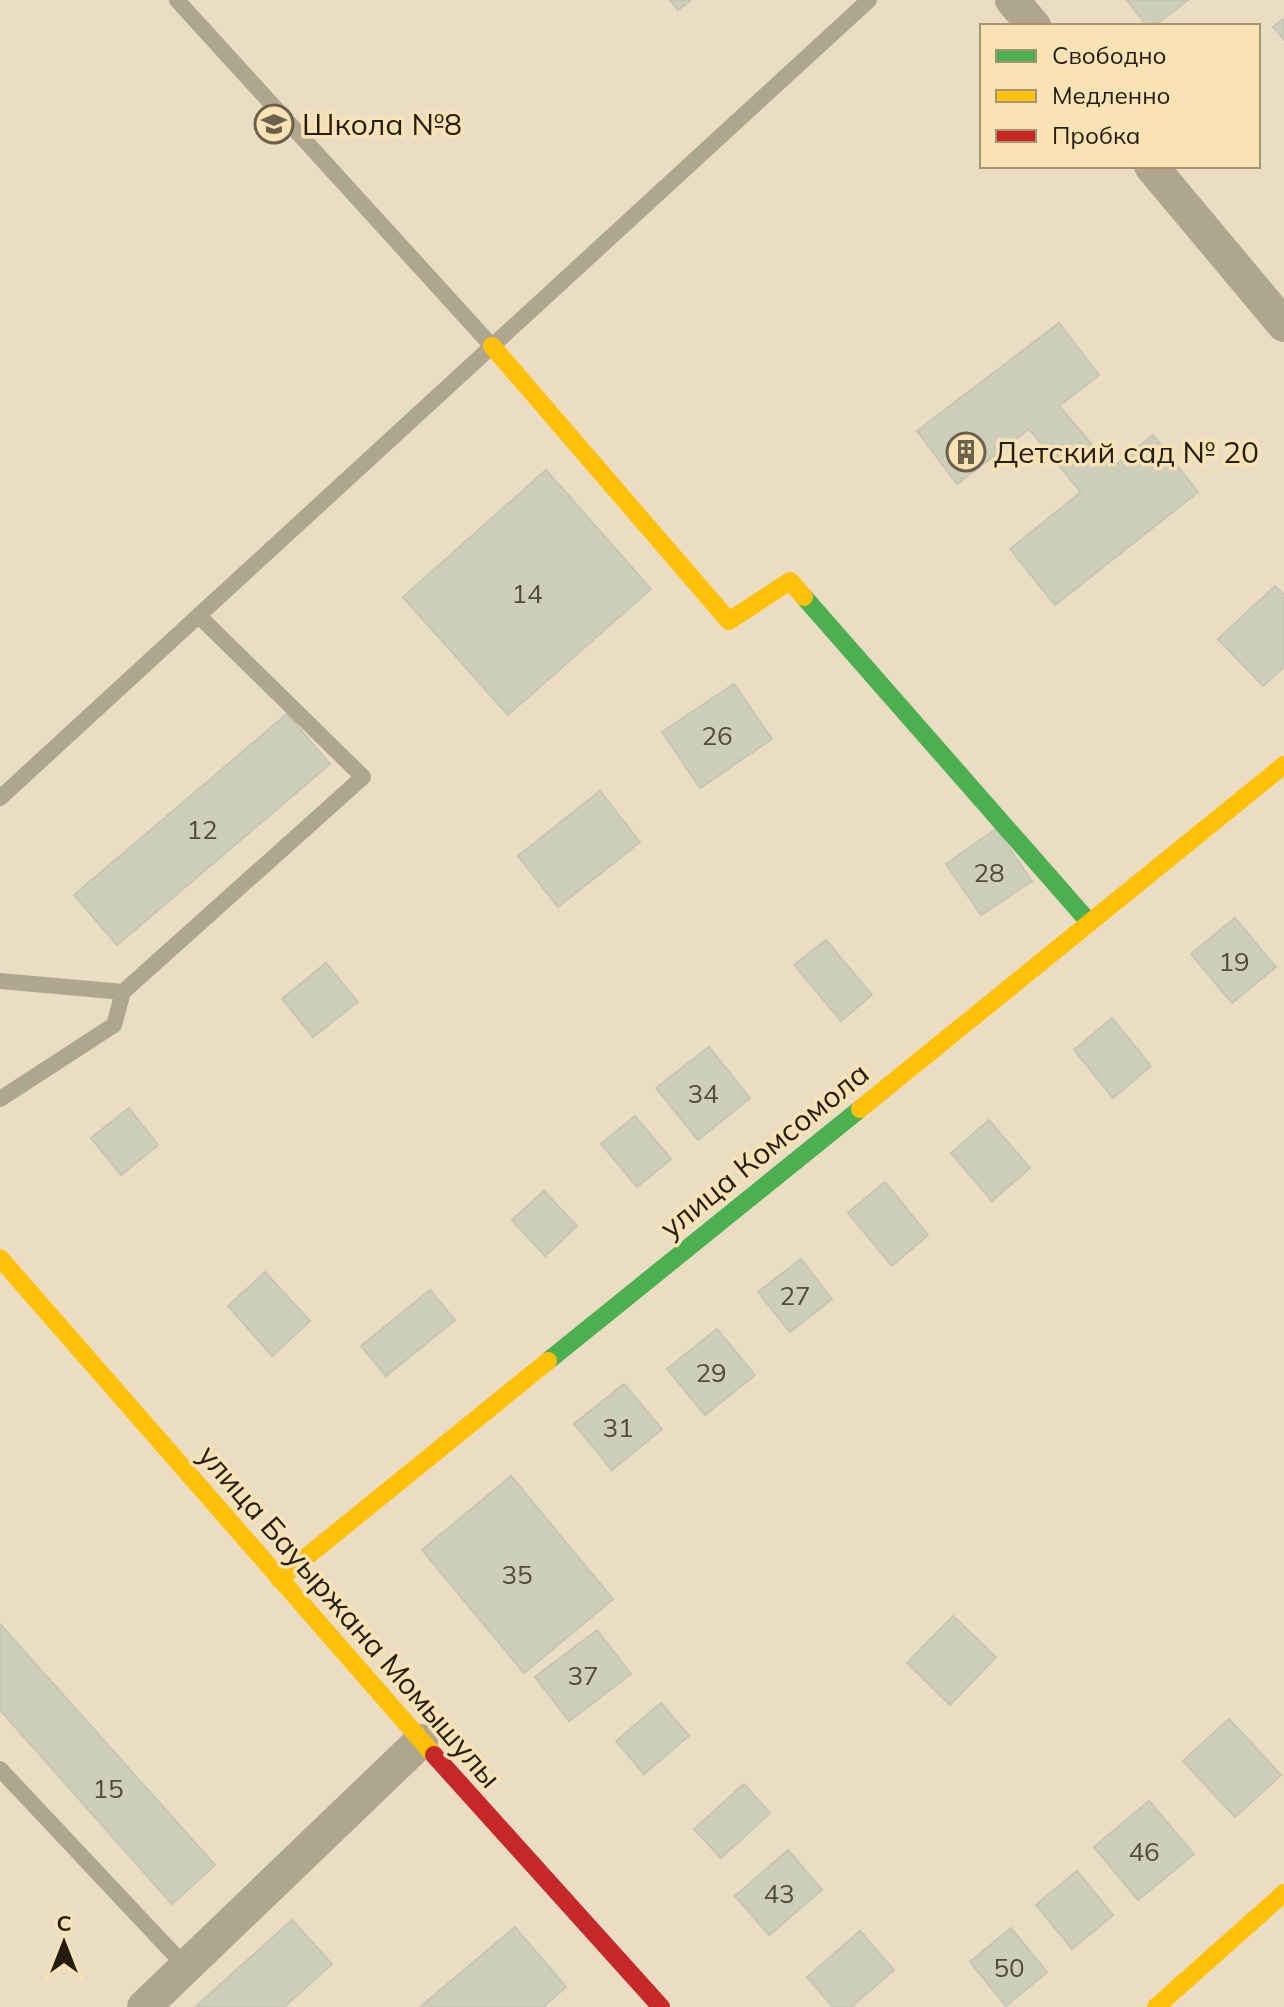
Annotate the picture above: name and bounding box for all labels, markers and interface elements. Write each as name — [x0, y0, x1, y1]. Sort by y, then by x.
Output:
legend — [980, 24, 1260, 168]
text: Свободно — [1052, 40, 1167, 70]
text: Медленно — [1052, 80, 1171, 110]
school or university icon: Школа №8 — [253, 103, 295, 145]
place label: Школа №8 — [302, 105, 462, 143]
text: Пробка — [1052, 120, 1140, 150]
building icon: Детский сад № 20 — [945, 431, 987, 473]
place label: Детский сад № 20 — [994, 433, 1259, 471]
house number: 14 — [511, 577, 543, 610]
house number: 26 — [701, 719, 733, 752]
house number: 12 — [186, 813, 218, 846]
house number: 28 — [973, 856, 1005, 889]
house number: 19 — [1218, 945, 1250, 978]
street label: улица Комсомола — [652, 1054, 876, 1246]
house number: 34 — [687, 1077, 719, 1110]
house number: 27 — [779, 1279, 811, 1312]
house number: 29 — [695, 1356, 727, 1389]
house number: 31 — [602, 1411, 634, 1444]
street label: улица Бауыржана Момышулы — [190, 1436, 510, 1796]
house number: 35 — [501, 1558, 533, 1591]
house number: 37 — [567, 1659, 599, 1692]
house number: 15 — [92, 1772, 124, 1805]
house number: 46 — [1128, 1835, 1160, 1868]
house number: 43 — [763, 1877, 795, 1910]
north arrow — [24, 1903, 104, 1983]
text: С — [56, 1909, 72, 1937]
house number: 50 — [993, 1951, 1025, 1984]

